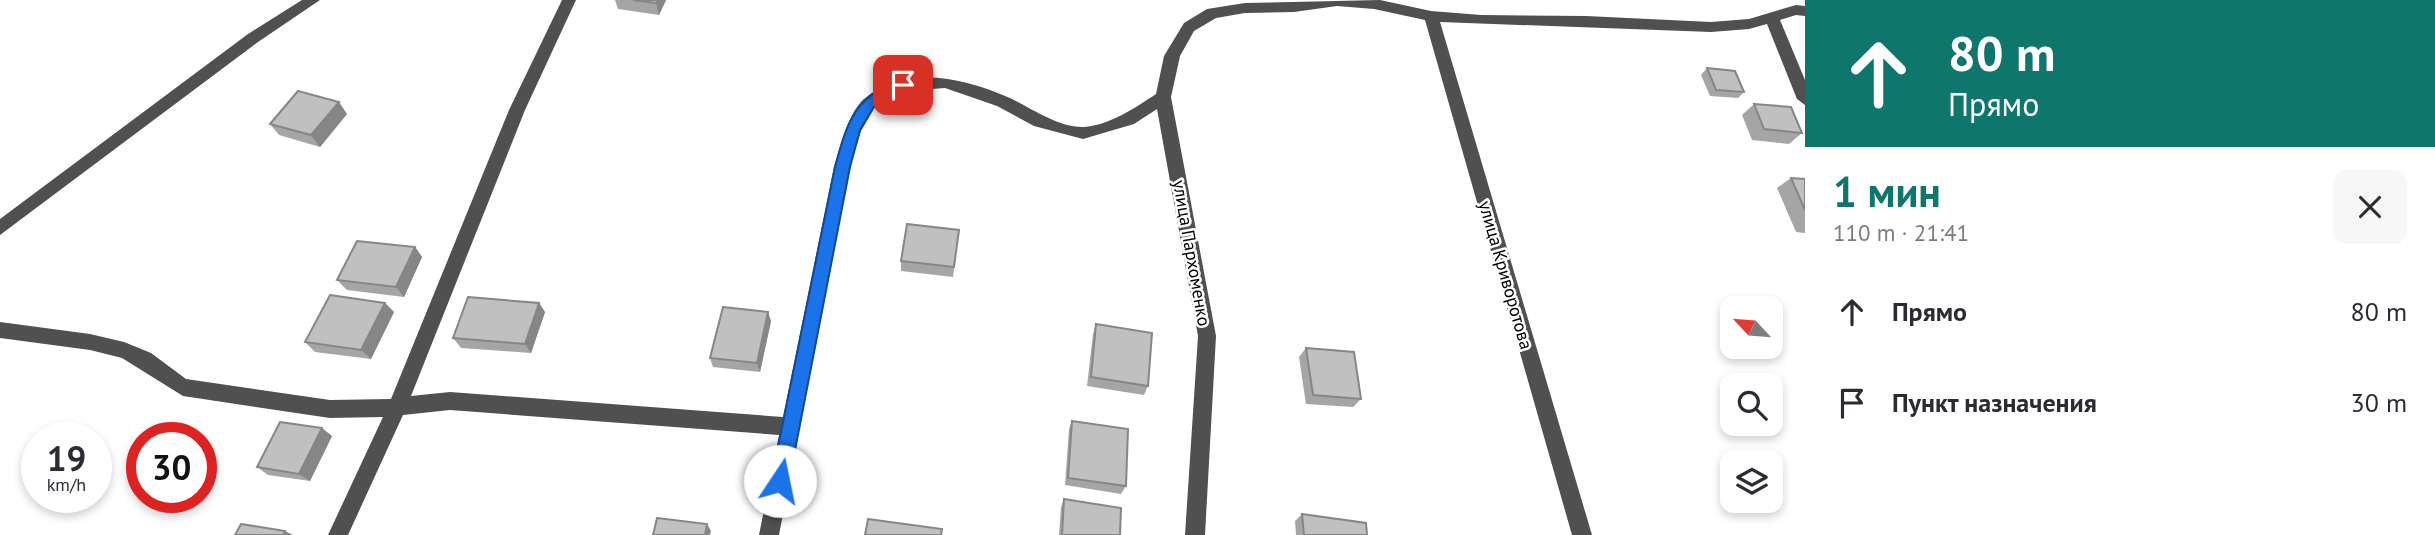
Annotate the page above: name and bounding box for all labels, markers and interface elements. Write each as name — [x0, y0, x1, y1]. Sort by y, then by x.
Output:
text: 80 m — [1948, 21, 2055, 85]
icon: ahead — [1833, 28, 1924, 119]
pin — [873, 55, 933, 115]
icon: arrive — [884, 66, 922, 104]
text: Прямо — [1948, 83, 2039, 125]
text: 1 мин — [1833, 164, 1941, 219]
button: close — [2333, 170, 2407, 244]
street label: улица Пархоменко — [1168, 178, 1216, 328]
street label: улица Криворотова — [1474, 198, 1538, 352]
text: 110 m · 21:41 — [1833, 218, 1969, 247]
icon: ahead — [1833, 293, 1871, 331]
text: Прямо — [1892, 295, 1967, 328]
text: 80 m — [2351, 295, 2407, 328]
north arrow — [1720, 296, 1783, 359]
map controls — [1720, 296, 1783, 513]
button: search — [1720, 373, 1783, 436]
icon: arrive — [1833, 384, 1871, 422]
text: Пункт назначения — [1892, 386, 2097, 419]
text: 30 m — [2351, 386, 2407, 419]
speed limit sign: 30 — [126, 422, 217, 513]
text: 19 — [47, 435, 86, 481]
position arrow — [743, 444, 817, 518]
button: layers — [1720, 450, 1783, 513]
text: km/h — [47, 473, 86, 496]

